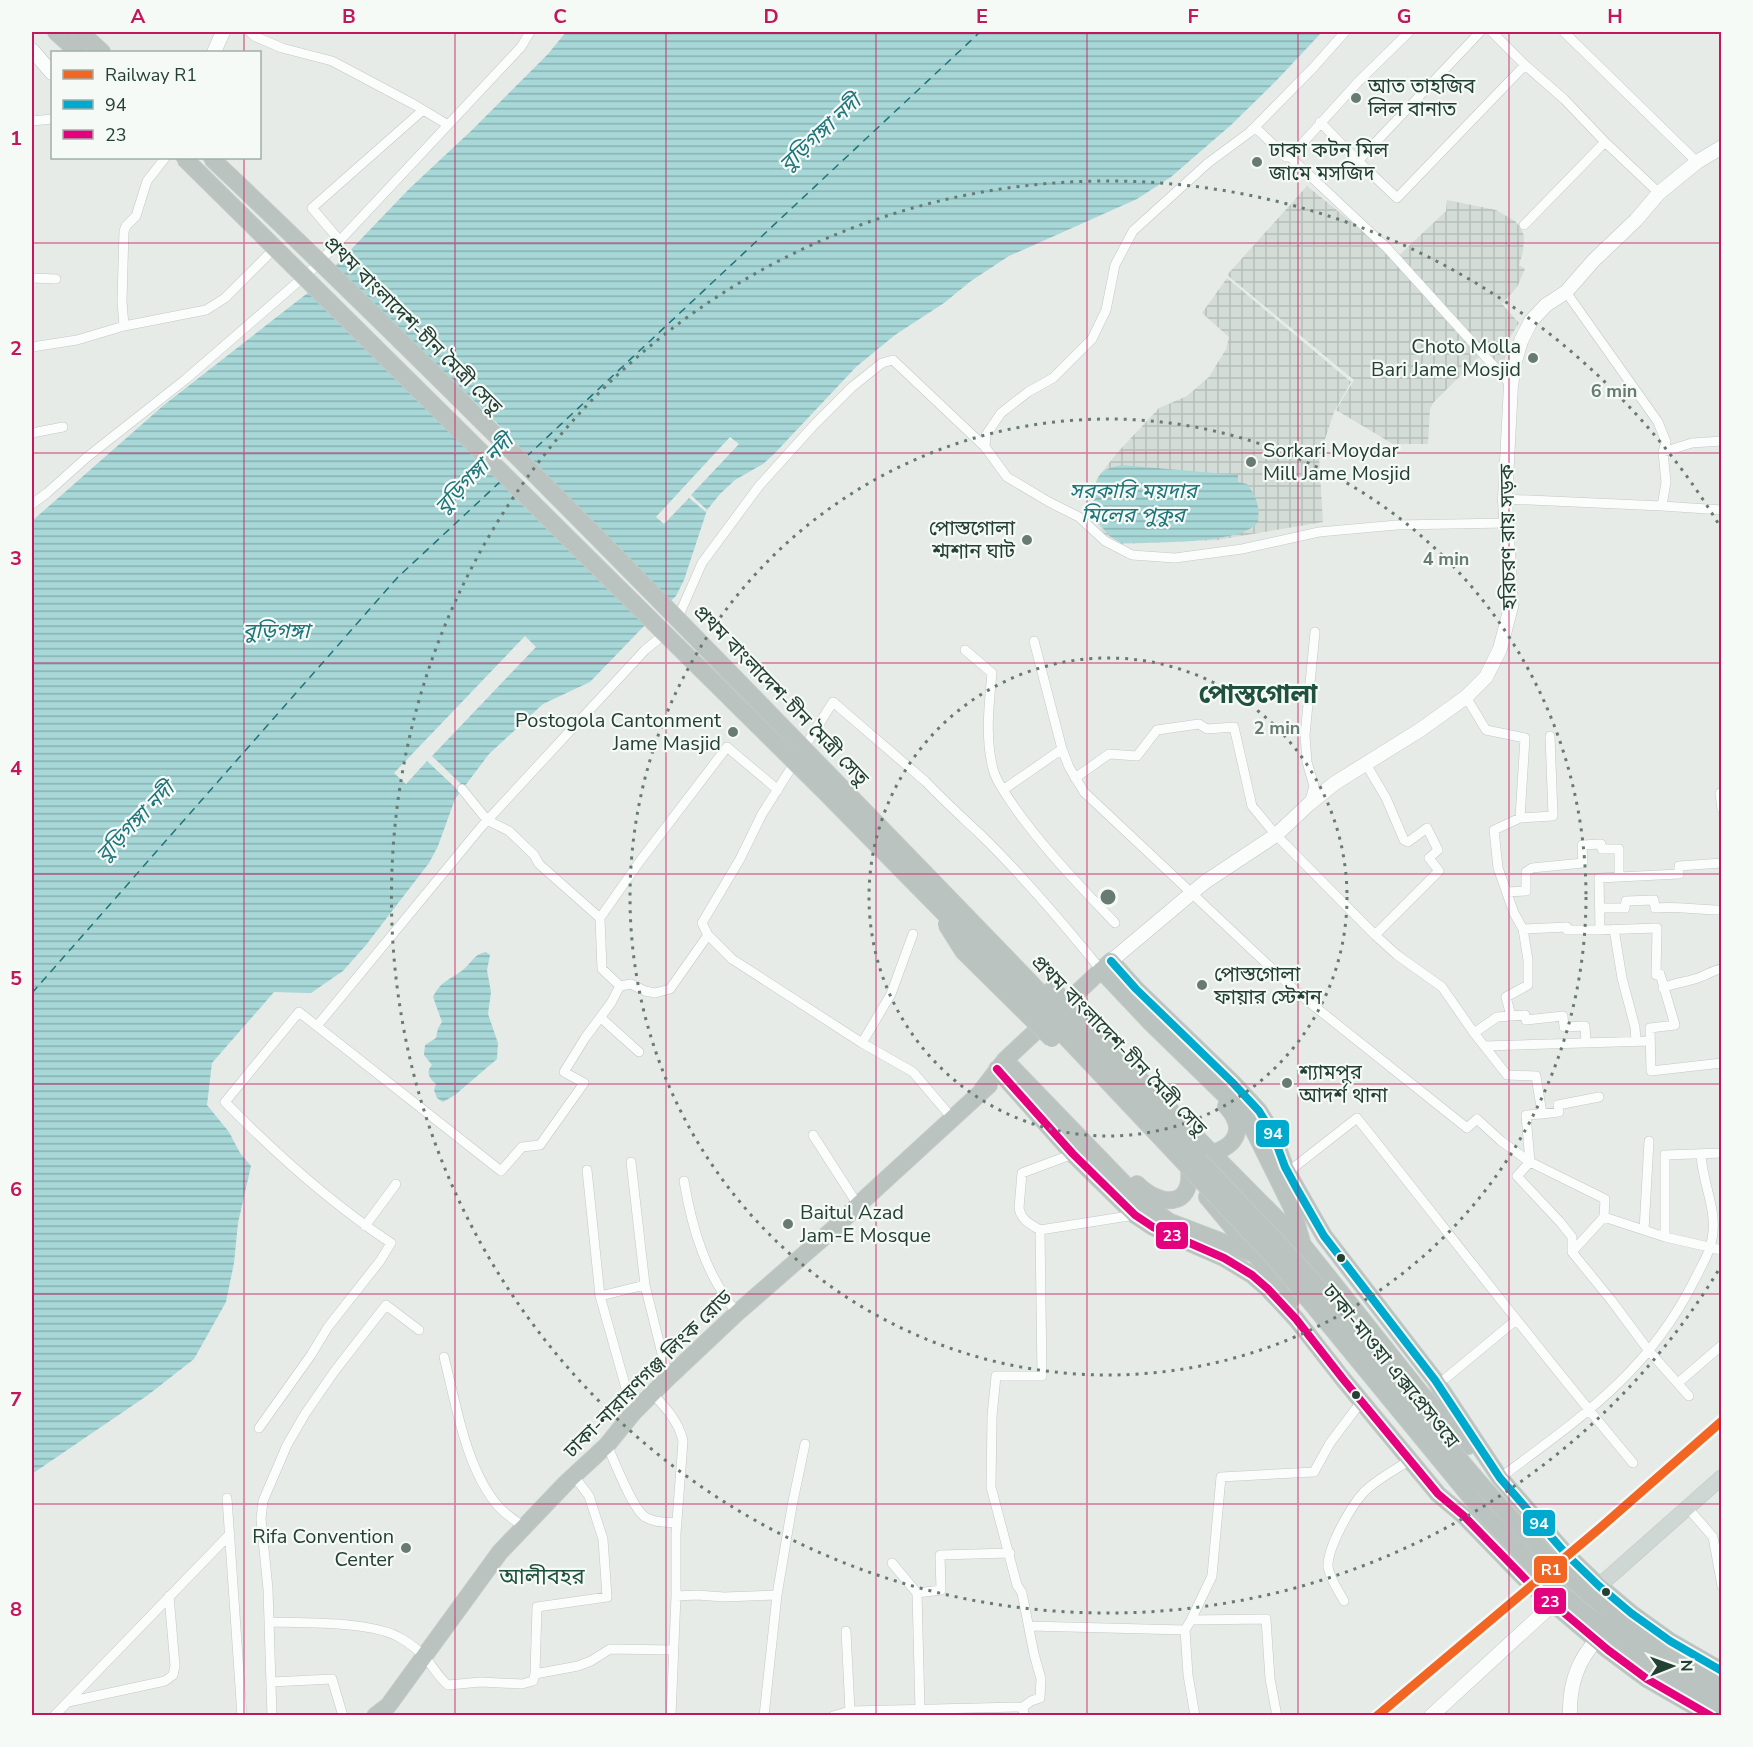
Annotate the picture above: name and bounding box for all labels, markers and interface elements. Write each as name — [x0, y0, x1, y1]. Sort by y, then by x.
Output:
text: A — [131, 3, 146, 30]
text: B — [342, 3, 356, 30]
text: C — [553, 3, 567, 30]
text: D — [763, 3, 779, 30]
text: E — [976, 3, 988, 30]
text: F — [1187, 3, 1199, 30]
text: G — [1397, 3, 1411, 30]
text: H — [1607, 3, 1623, 30]
legend — [51, 51, 261, 159]
text: Railway R1 — [105, 63, 197, 87]
place label: আত তাহজিব লিল বানাত — [1367, 73, 1476, 123]
water label: বুড়িগঙ্গা নদী — [773, 85, 870, 178]
marker: আত তাহজিব লিল বানাত — [1349, 91, 1363, 105]
text: 94 — [105, 93, 127, 117]
text: 23 — [105, 123, 127, 147]
text: 1 — [10, 125, 22, 152]
place label: ঢাকা কটন মিল জামে মসজিদ — [1268, 137, 1389, 187]
marker: ঢাকা কটন মিল জামে মসজিদ — [1250, 155, 1264, 169]
street label: প্রথম বাংলাদেশ-চীন মৈত্রী সেতু — [318, 230, 509, 421]
place label: Choto Molla Bari Jame Mosjid — [1371, 333, 1521, 383]
text: 2 — [10, 335, 22, 362]
marker: Choto Molla Bari Jame Mosjid — [1526, 351, 1540, 365]
text: 6 min — [1591, 379, 1637, 403]
water label: বুড়িগঙ্গা নদী — [429, 424, 523, 520]
place label: Sorkari Moydar Mill Jame Mosjid — [1263, 437, 1411, 487]
marker: Sorkari Moydar Mill Jame Mosjid — [1244, 455, 1258, 469]
street label: হরিচরণ রায় সড়ক — [1493, 463, 1523, 611]
water label: সরকারি ময়দার মিলের পুকুর — [1069, 477, 1200, 529]
place label: পোস্তগোলা শ্মশান ঘাট — [929, 515, 1016, 565]
marker: পোস্তগোলা শ্মশান ঘাট — [1020, 533, 1034, 547]
text: 3 — [10, 545, 22, 572]
text: 4 min — [1423, 547, 1469, 571]
street label: প্রথম বাংলাদেশ-চীন মৈত্রী সেতু — [687, 599, 875, 792]
water label: বুড়িগঙ্গা — [243, 617, 314, 645]
district label: পোস্তগোলা — [1199, 677, 1318, 712]
place label: Postogola Cantonment Jame Masjid — [515, 707, 722, 757]
text: 2 min — [1254, 716, 1300, 740]
marker: Postogola Cantonment Jame Masjid — [726, 725, 740, 739]
text: 4 — [10, 755, 22, 782]
water label: বুড়িগঙ্গা নদী — [90, 772, 184, 868]
centre of rings — [1098, 887, 1118, 907]
street label: প্রথম বাংলাদেশ-চীন মৈত্রী সেতু — [1025, 949, 1213, 1142]
place label: পোস্তগোলা ফায়ার স্টেশন — [1213, 961, 1323, 1011]
text: 5 — [10, 965, 22, 992]
marker: পোস্তগোলা ফায়ার স্টেশন — [1195, 978, 1209, 992]
place label: শ্যামপুর আদর্শ থানা — [1298, 1059, 1388, 1109]
marker: শ্যামপুর আদর্শ থানা — [1280, 1076, 1294, 1090]
line badge: 94 — [1255, 1119, 1290, 1148]
text: 94 — [1263, 1123, 1283, 1145]
text: 6 — [10, 1176, 22, 1203]
place label: Baitul Azad Jam-E Mosque — [799, 1199, 931, 1249]
marker: Baitul Azad Jam-E Mosque — [781, 1217, 795, 1231]
line badge: 23 — [1155, 1221, 1189, 1250]
text: 23 — [1162, 1225, 1182, 1247]
unlabelled marker — [1335, 1252, 1347, 1264]
street label: ঢাকা-মাওয়া এক্সপ্রেসওয়ে — [1316, 1278, 1466, 1454]
street label: ঢাকা-নারায়ণগঞ্জ লিংক রোড — [557, 1283, 739, 1465]
text: 7 — [10, 1386, 22, 1413]
unlabelled marker — [1350, 1389, 1362, 1401]
line badge: 94 — [1522, 1509, 1556, 1537]
text: 94 — [1529, 1513, 1549, 1535]
place label: Rifa Convention Center — [252, 1523, 394, 1573]
marker: Rifa Convention Center — [399, 1541, 413, 1555]
line badge: R1 — [1533, 1555, 1568, 1584]
text: R1 — [1541, 1559, 1561, 1581]
district label: আলীবহর — [498, 1562, 586, 1592]
unlabelled marker — [1600, 1586, 1612, 1598]
line badge: 23 — [1533, 1587, 1567, 1615]
text: 23 — [1540, 1591, 1560, 1613]
text: 8 — [10, 1596, 22, 1623]
north arrow — [1642, 1636, 1702, 1696]
text: N — [1675, 1660, 1697, 1672]

